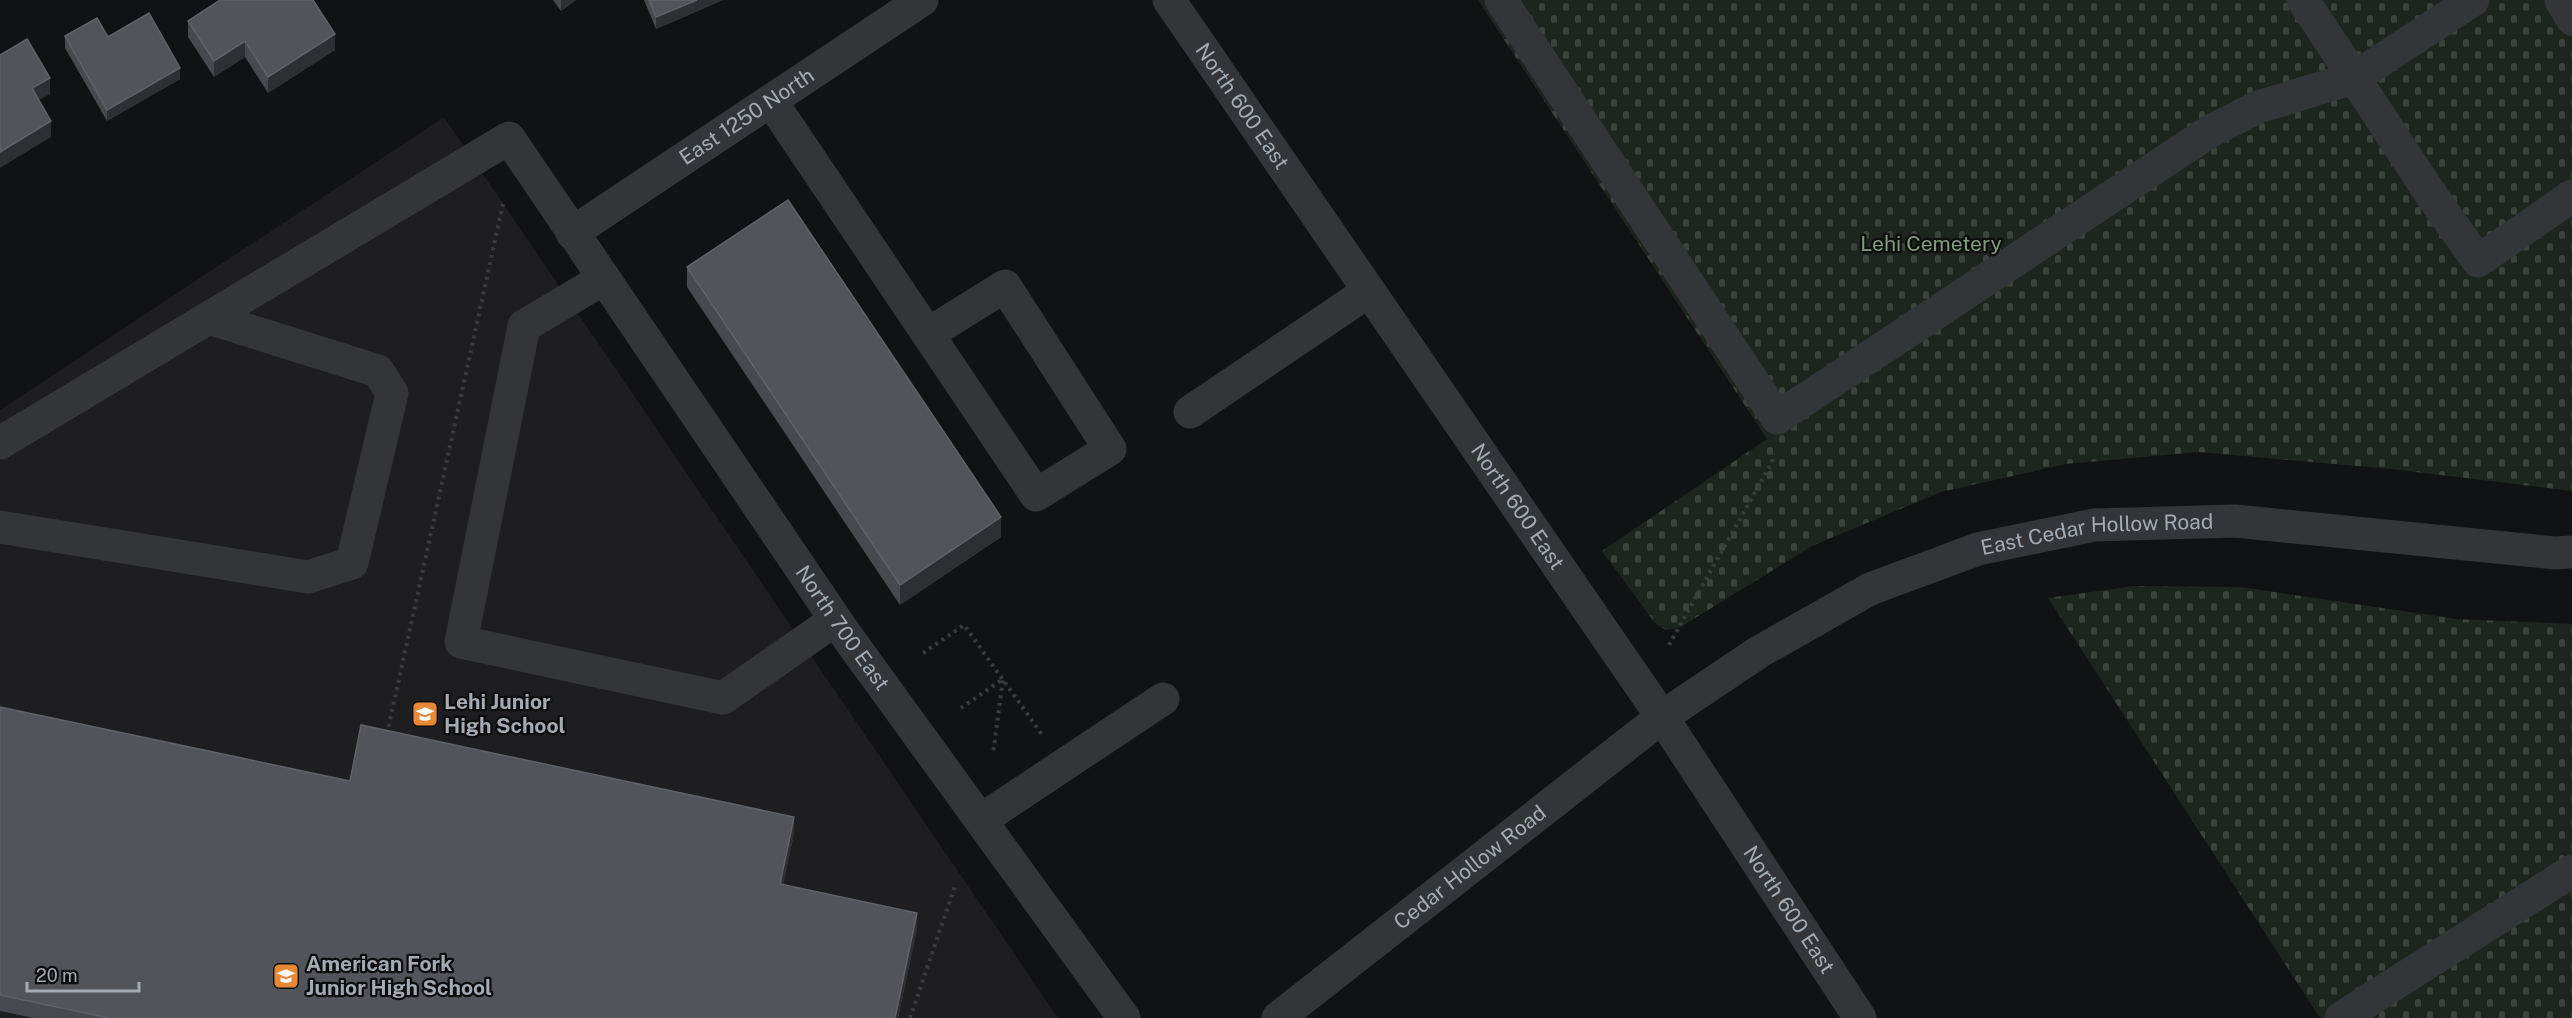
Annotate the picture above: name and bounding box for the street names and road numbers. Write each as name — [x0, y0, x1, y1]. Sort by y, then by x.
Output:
street label: North 600 East — [1190, 38, 1295, 174]
street label: East 1250 North — [675, 62, 819, 170]
street label: North 600 East — [1466, 439, 1570, 574]
street label: East Cedar Hollow Road — [1979, 509, 2214, 560]
street label: North 700 East — [790, 560, 895, 695]
street label: Cedar Hollow Road — [1389, 800, 1551, 934]
street label: North 600 East — [1738, 841, 1840, 978]

